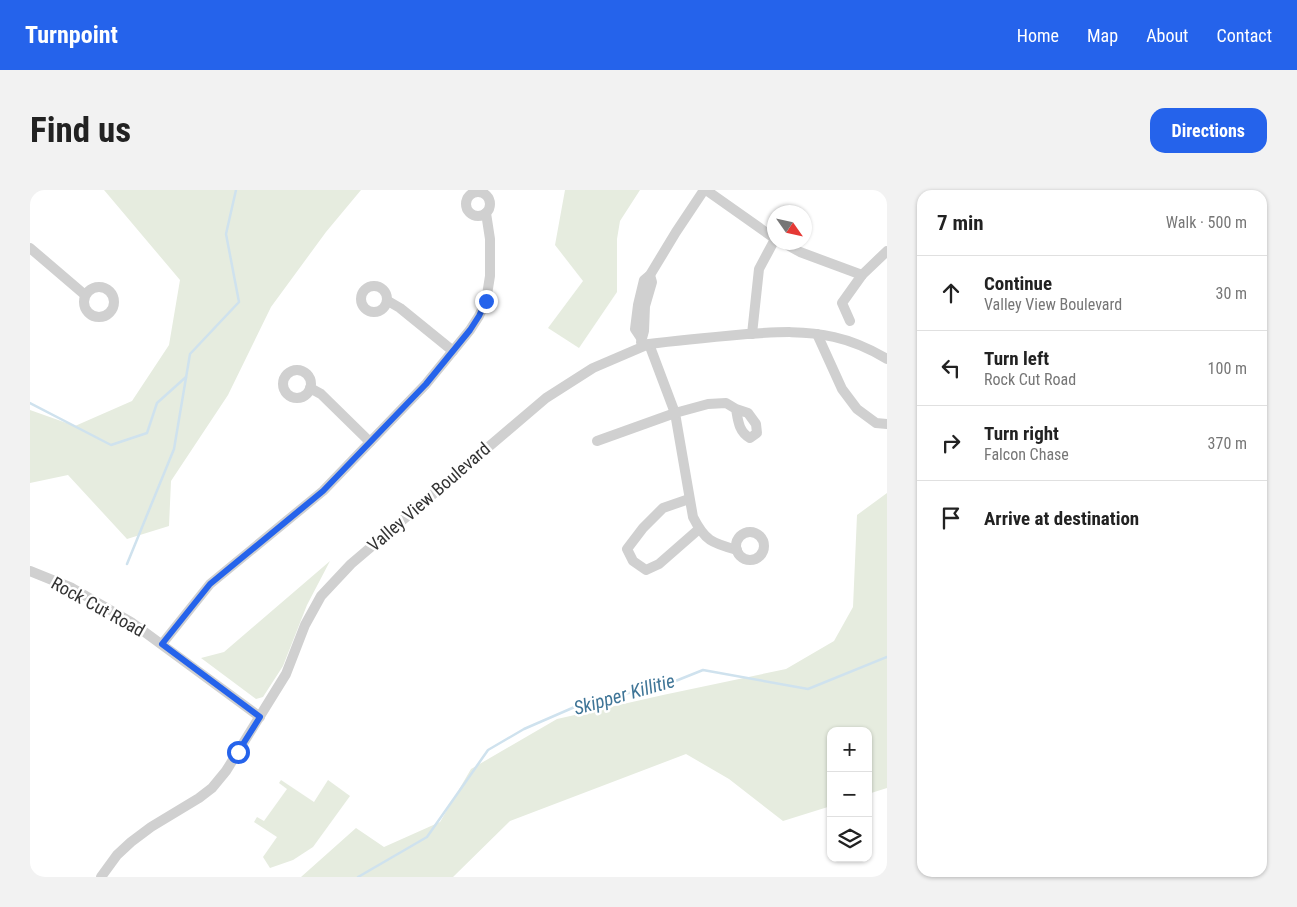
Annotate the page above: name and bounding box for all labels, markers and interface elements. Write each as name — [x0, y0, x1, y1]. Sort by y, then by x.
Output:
text: Turnpoint — [25, 21, 118, 49]
text: Home — [1017, 25, 1059, 46]
text: Map — [1087, 25, 1118, 46]
text: About — [1146, 25, 1188, 46]
text: Contact — [1216, 25, 1272, 46]
button: Directions — [1150, 108, 1267, 153]
text: Find us — [30, 110, 131, 151]
north arrow — [767, 205, 812, 250]
text: 7 min — [937, 211, 984, 235]
text: Walk · 500 m — [1166, 213, 1247, 232]
text: Continue — [984, 272, 1052, 295]
icon: ahead — [937, 279, 965, 307]
text: 30 m — [1215, 284, 1247, 303]
route end — [475, 290, 498, 313]
text: Valley View Boulevard — [984, 295, 1122, 314]
text: Turn left — [984, 347, 1049, 370]
icon: left — [937, 354, 965, 382]
text: 100 m — [1208, 359, 1247, 378]
text: Rock Cut Road — [984, 370, 1076, 389]
text: Turn right — [984, 422, 1059, 445]
icon: right — [937, 429, 965, 457]
text: 370 m — [1208, 434, 1247, 453]
street label: Valley View Boulevard — [363, 438, 494, 556]
text: Falcon Chase — [984, 445, 1069, 464]
icon: arrive — [937, 504, 965, 532]
text: Arrive at destination — [984, 507, 1139, 530]
street label: Rock Cut Road — [48, 572, 149, 641]
water label: Skipper Killitie — [571, 669, 677, 720]
map controls — [827, 727, 872, 862]
button: + — [827, 727, 872, 772]
route start — [227, 741, 250, 764]
button: − — [827, 772, 872, 817]
button: layers — [827, 817, 872, 862]

